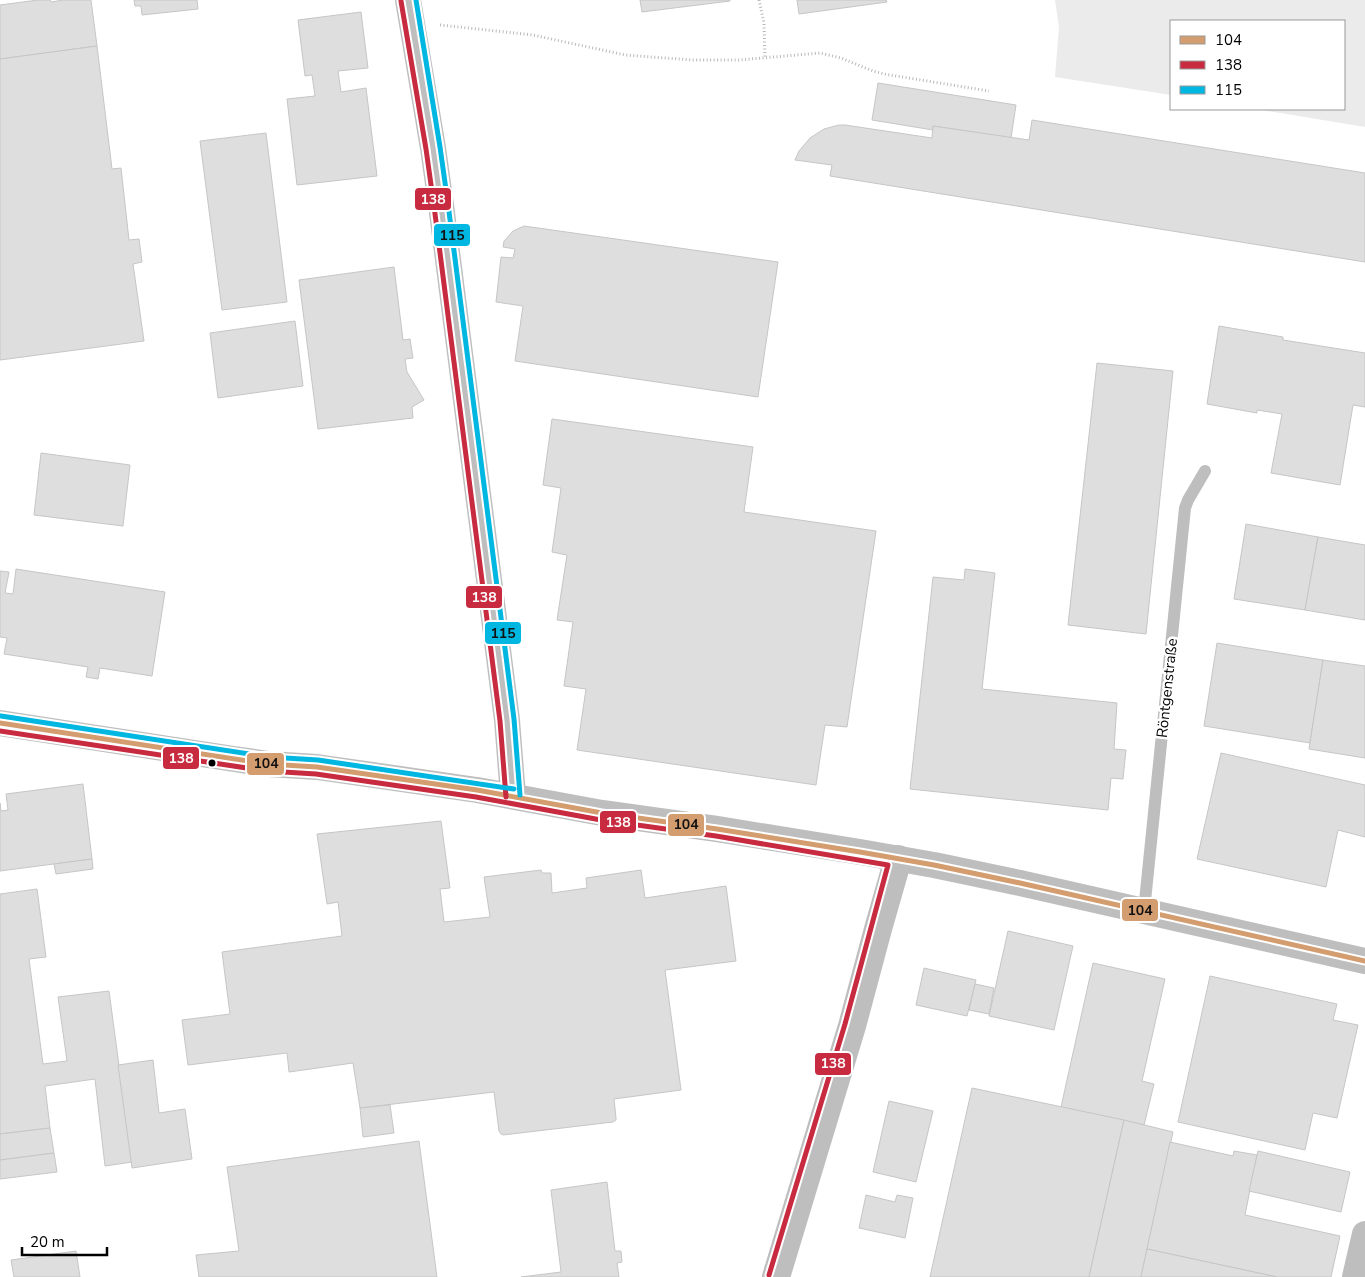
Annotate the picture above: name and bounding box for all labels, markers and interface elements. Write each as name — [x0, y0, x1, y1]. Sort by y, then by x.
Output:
legend — [1170, 20, 1345, 110]
text: 104 — [1215, 30, 1242, 50]
text: 138 — [1215, 55, 1242, 75]
text: 115 — [1215, 80, 1242, 100]
line badge: 138 — [414, 187, 452, 211]
text: 138 — [420, 190, 446, 209]
line badge: 115 — [433, 223, 471, 247]
text: 115 — [439, 226, 465, 245]
line badge: 138 — [465, 585, 503, 609]
text: 138 — [471, 588, 497, 607]
line badge: 115 — [484, 621, 522, 645]
text: 115 — [490, 624, 516, 643]
street label: Röntgenstraße — [1152, 637, 1182, 739]
line badge: 138 — [162, 746, 200, 770]
text: 138 — [168, 749, 194, 768]
line badge: 104 — [246, 752, 285, 776]
text: 104 — [253, 754, 279, 773]
unlabelled marker — [207, 758, 217, 768]
line badge: 138 — [599, 810, 637, 834]
text: 138 — [605, 813, 631, 832]
line badge: 104 — [667, 813, 705, 837]
text: 104 — [673, 815, 699, 834]
line badge: 104 — [1121, 898, 1159, 922]
text: 104 — [1127, 901, 1153, 920]
line badge: 138 — [814, 1052, 852, 1076]
text: 138 — [820, 1054, 846, 1073]
scale bar — [22, 1224, 108, 1256]
text: 20 m — [30, 1232, 65, 1252]

